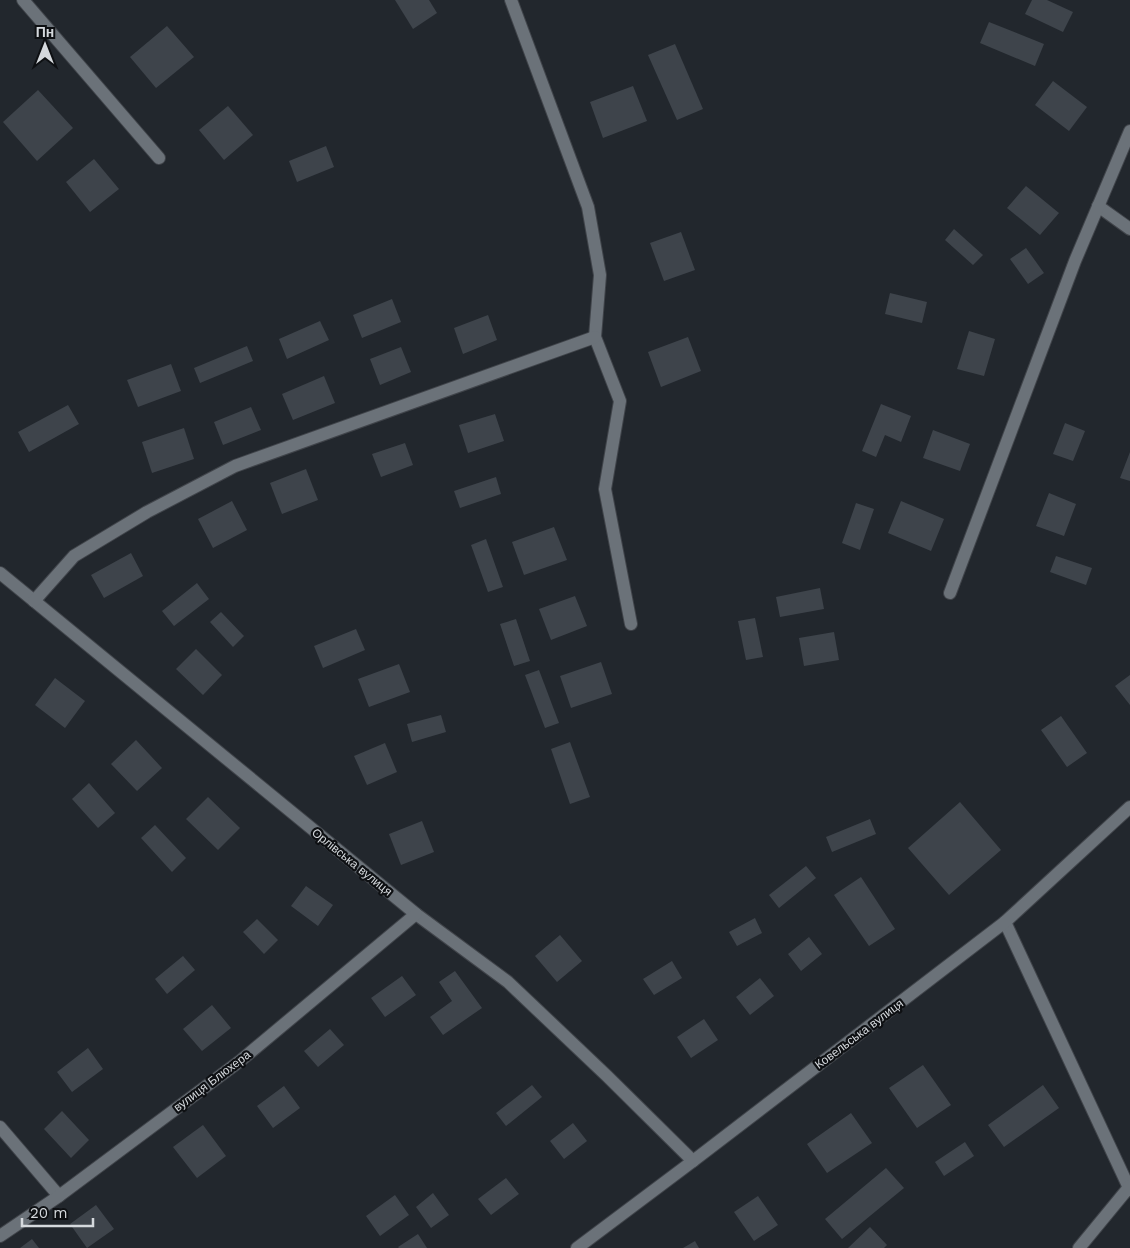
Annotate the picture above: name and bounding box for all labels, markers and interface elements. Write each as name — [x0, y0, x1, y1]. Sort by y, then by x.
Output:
north arrow — [20, 20, 70, 70]
text: Пн — [36, 24, 54, 40]
street label: Орлівська вулиця — [309, 825, 395, 899]
street label: Ковельська вулиця — [812, 996, 906, 1072]
street label: вулиця Блюхера — [171, 1047, 253, 1114]
scale bar — [22, 1196, 94, 1228]
text: 20 m — [30, 1204, 68, 1222]

